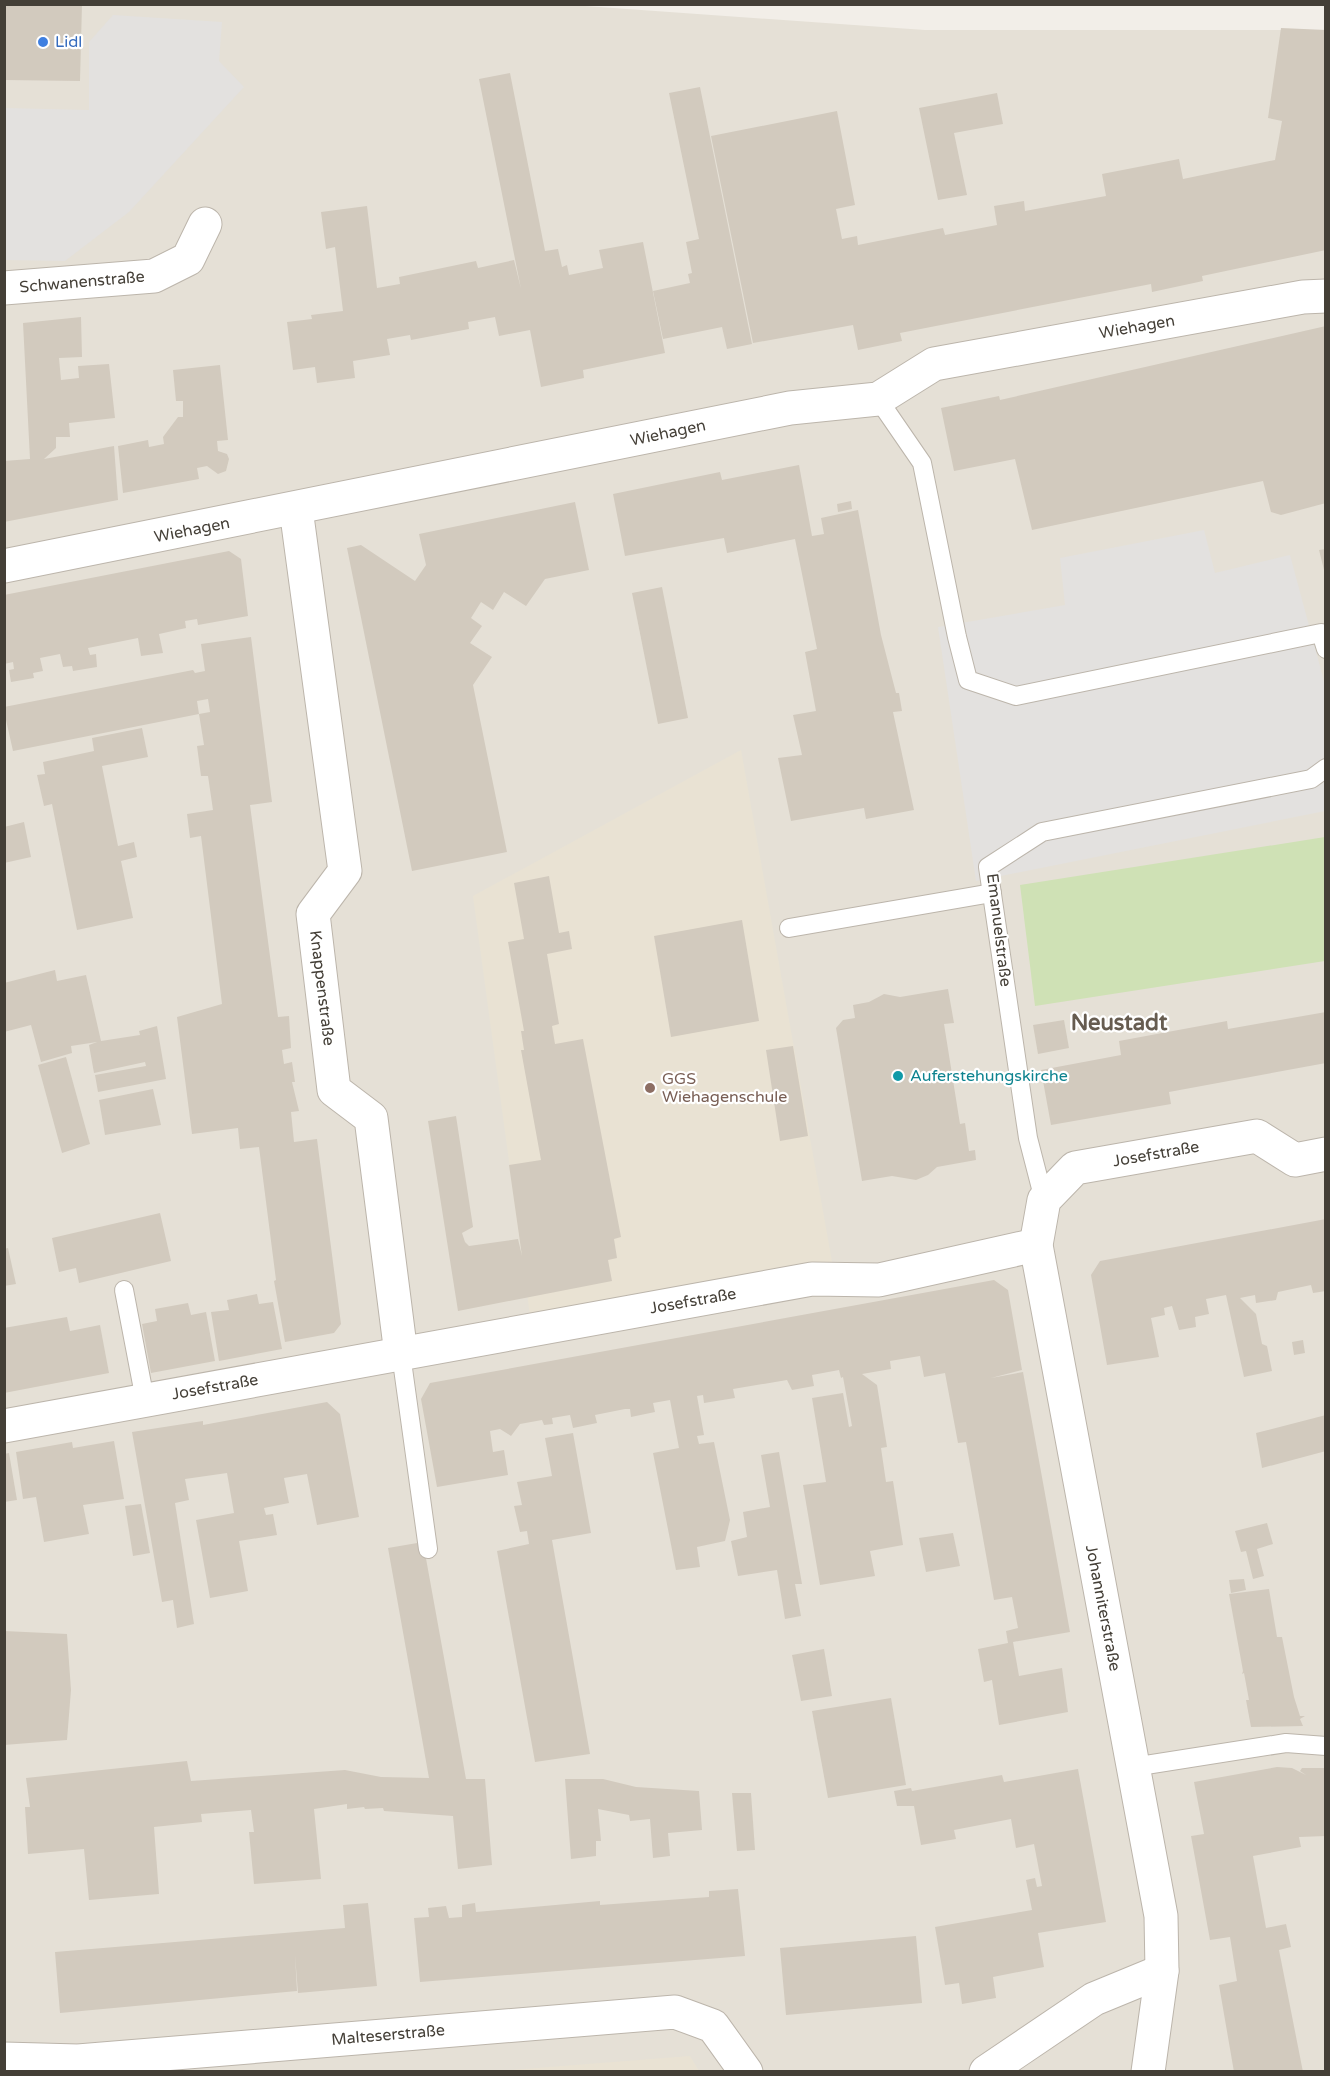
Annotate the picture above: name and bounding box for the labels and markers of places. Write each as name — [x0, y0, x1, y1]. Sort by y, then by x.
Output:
place label: Lidl — [55, 32, 82, 52]
marker: Lidl — [36, 35, 50, 49]
place label: Auferstehungskirche — [910, 1066, 1068, 1086]
place label: GGS Wiehagenschule — [662, 1069, 787, 1107]
marker: Auferstehungskirche — [891, 1069, 905, 1083]
marker: GGS Wiehagenschule — [643, 1081, 657, 1095]

